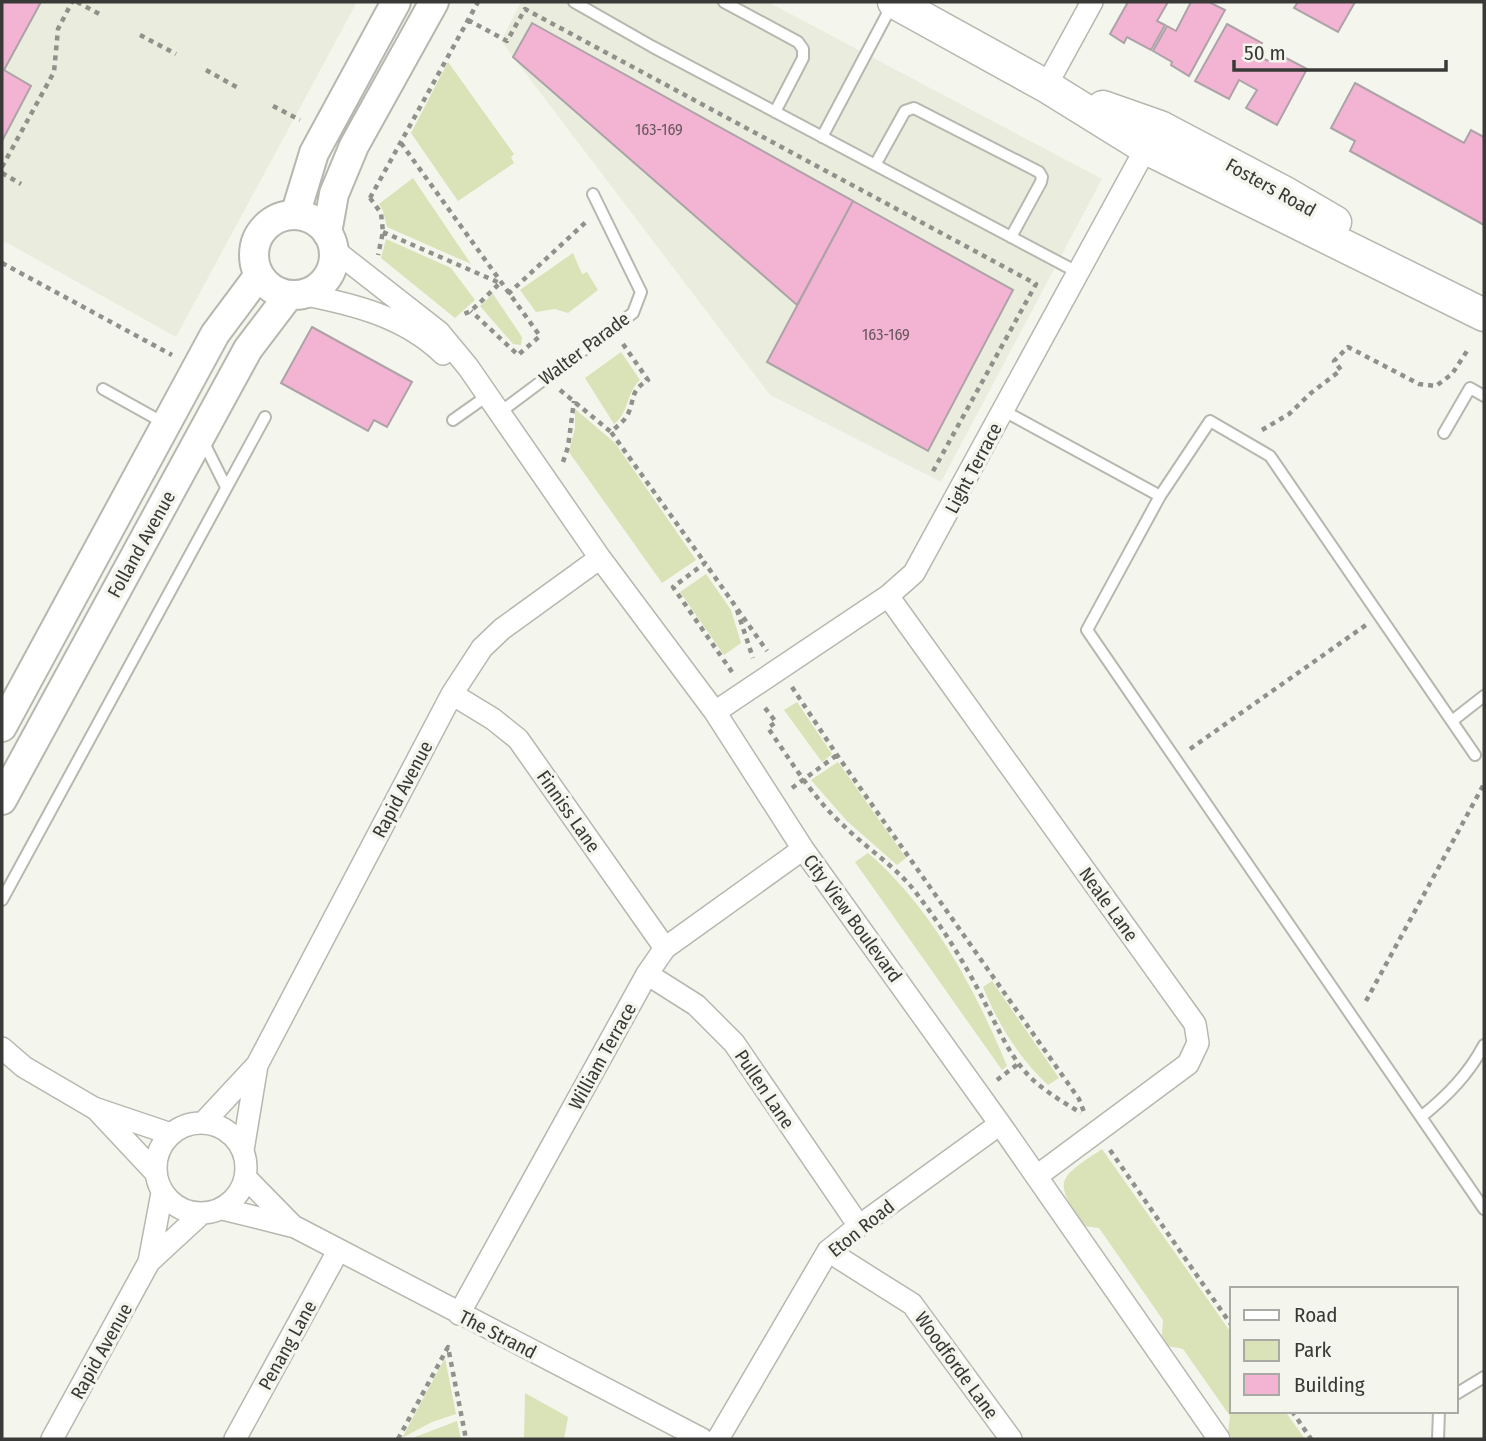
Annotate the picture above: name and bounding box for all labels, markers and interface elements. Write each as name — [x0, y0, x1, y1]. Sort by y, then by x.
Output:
scale bar — [1234, 28, 1446, 72]
text: 50 m — [1244, 40, 1286, 66]
house number: 163-169 — [635, 120, 683, 139]
street label: Fosters Road — [1222, 153, 1320, 222]
street label: Walter Parade — [534, 307, 634, 390]
house number: 163-169 — [862, 325, 910, 344]
street label: Light Terrace — [940, 419, 1007, 517]
street label: Folland Avenue — [103, 487, 180, 602]
street label: Rapid Avenue — [367, 737, 438, 841]
street label: Finniss Lane — [532, 766, 605, 857]
street label: City View Boulevard — [798, 850, 907, 987]
street label: Neale Lane — [1074, 863, 1143, 946]
street label: William Terrace — [564, 999, 641, 1114]
street label: Pullen Lane — [730, 1045, 799, 1133]
street label: Eton Road — [824, 1195, 899, 1262]
legend — [1230, 1287, 1458, 1413]
street label: Penang Lane — [254, 1297, 321, 1394]
street label: Rapid Avenue — [66, 1299, 137, 1403]
text: Road — [1294, 1302, 1338, 1328]
street label: The Strand — [455, 1305, 540, 1364]
street label: Woodforde Lane — [910, 1307, 1003, 1423]
text: Park — [1294, 1337, 1332, 1363]
text: Building — [1294, 1372, 1365, 1398]

